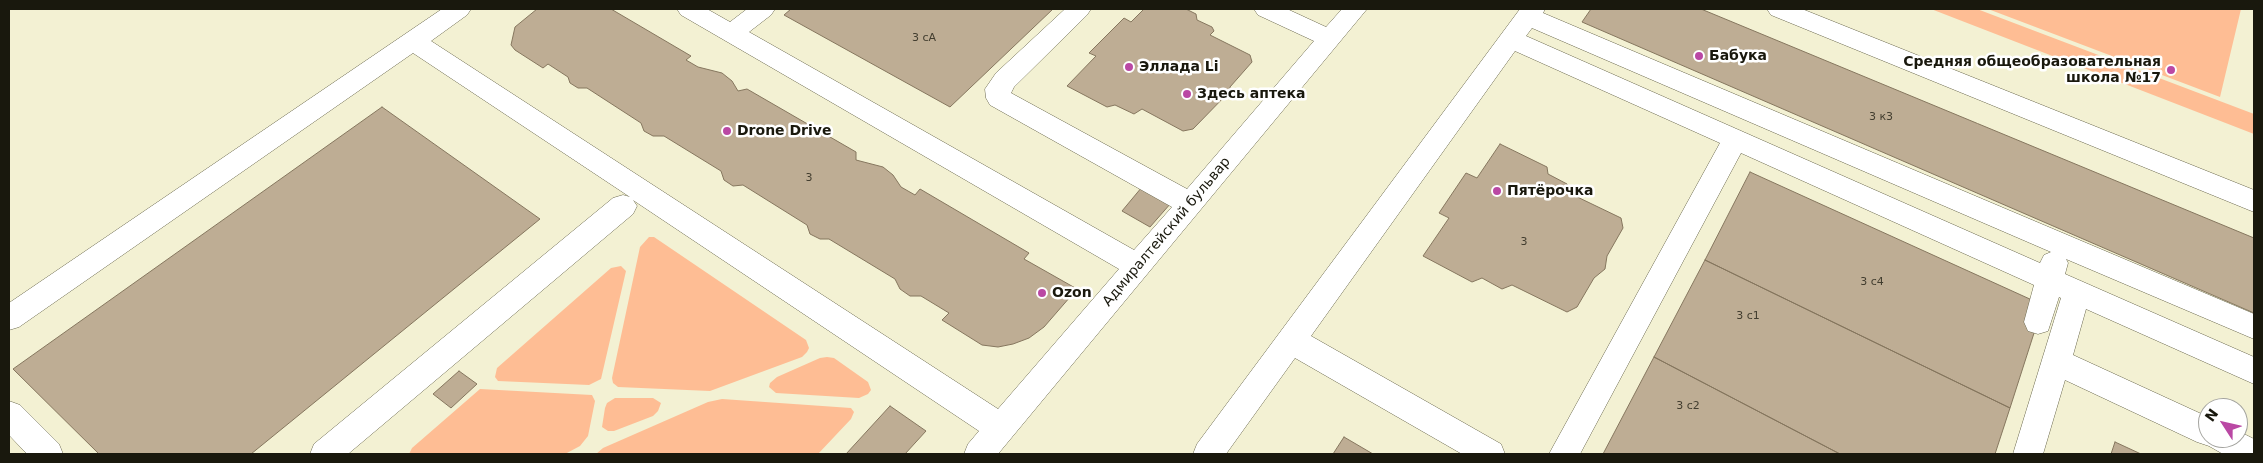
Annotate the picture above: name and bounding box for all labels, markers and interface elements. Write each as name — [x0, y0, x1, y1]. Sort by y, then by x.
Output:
house number: 3 сА — [912, 31, 936, 45]
place label: Бабука — [1709, 48, 1767, 64]
marker: Бабука — [1693, 50, 1705, 62]
place label: Средняя общеобразовательная школа №17 — [1903, 54, 2161, 86]
place label: Эллада Li — [1139, 59, 1219, 75]
marker: Эллада Li — [1123, 61, 1135, 73]
marker: Средняя общеобразовательная школа №17 — [2165, 64, 2177, 76]
place label: Здесь аптека — [1197, 86, 1305, 102]
marker: Здесь аптека — [1181, 88, 1193, 100]
house number: 3 к3 — [1869, 110, 1893, 124]
place label: Drone Drive — [737, 123, 831, 139]
marker: Drone Drive — [721, 125, 733, 137]
street label: Адмиралтейский бульвар — [1100, 154, 1234, 310]
house number: 3 — [806, 171, 812, 185]
place label: Пятёрочка — [1507, 183, 1594, 199]
marker: Пятёрочка — [1491, 185, 1503, 197]
house number: 3 — [1521, 235, 1527, 249]
house number: 3 с4 — [1860, 275, 1884, 289]
place label: Ozon — [1052, 285, 1092, 301]
marker: Ozon — [1036, 287, 1048, 299]
house number: 3 с1 — [1736, 309, 1760, 323]
north arrow — [2198, 398, 2248, 448]
house number: 3 с2 — [1676, 399, 1700, 413]
text: N — [2202, 406, 2221, 424]

